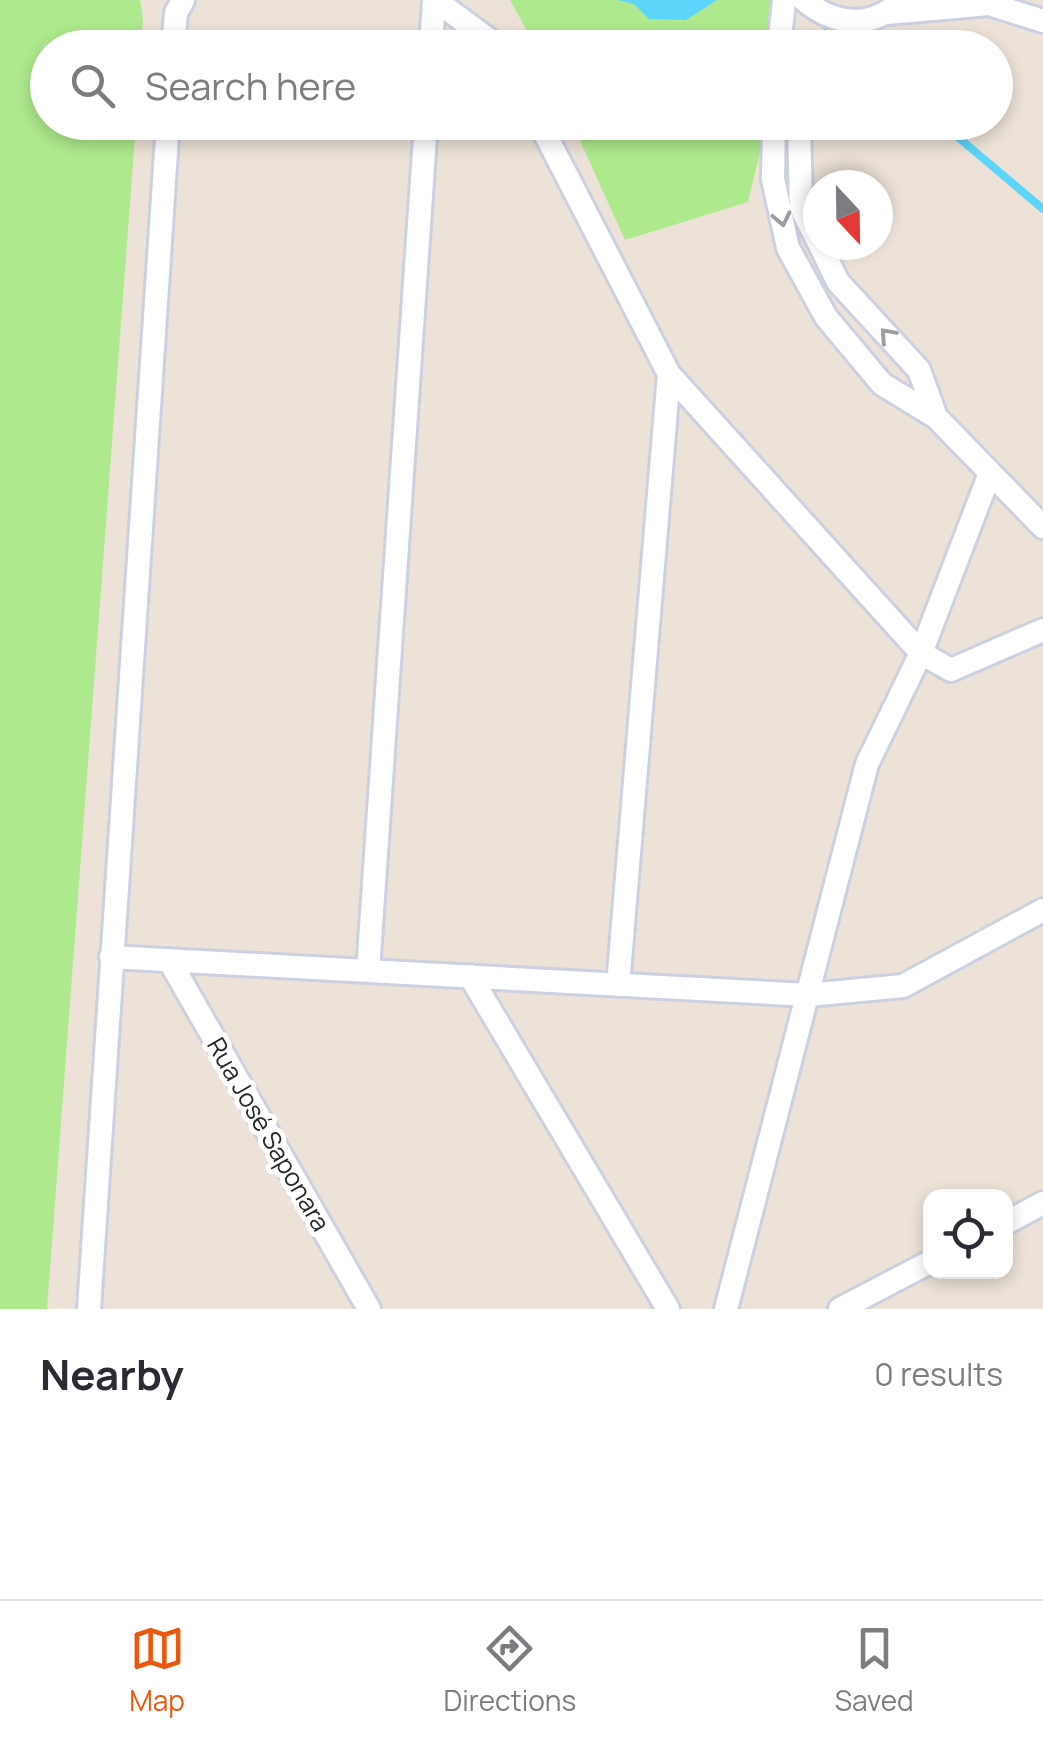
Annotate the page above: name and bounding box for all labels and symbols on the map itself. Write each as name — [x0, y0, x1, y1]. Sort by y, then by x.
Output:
north arrow — [803, 170, 893, 260]
one-way arrow — [770, 210, 791, 227]
one-way arrow — [880, 328, 898, 347]
street label: Rua José Saponara — [199, 1031, 339, 1237]

